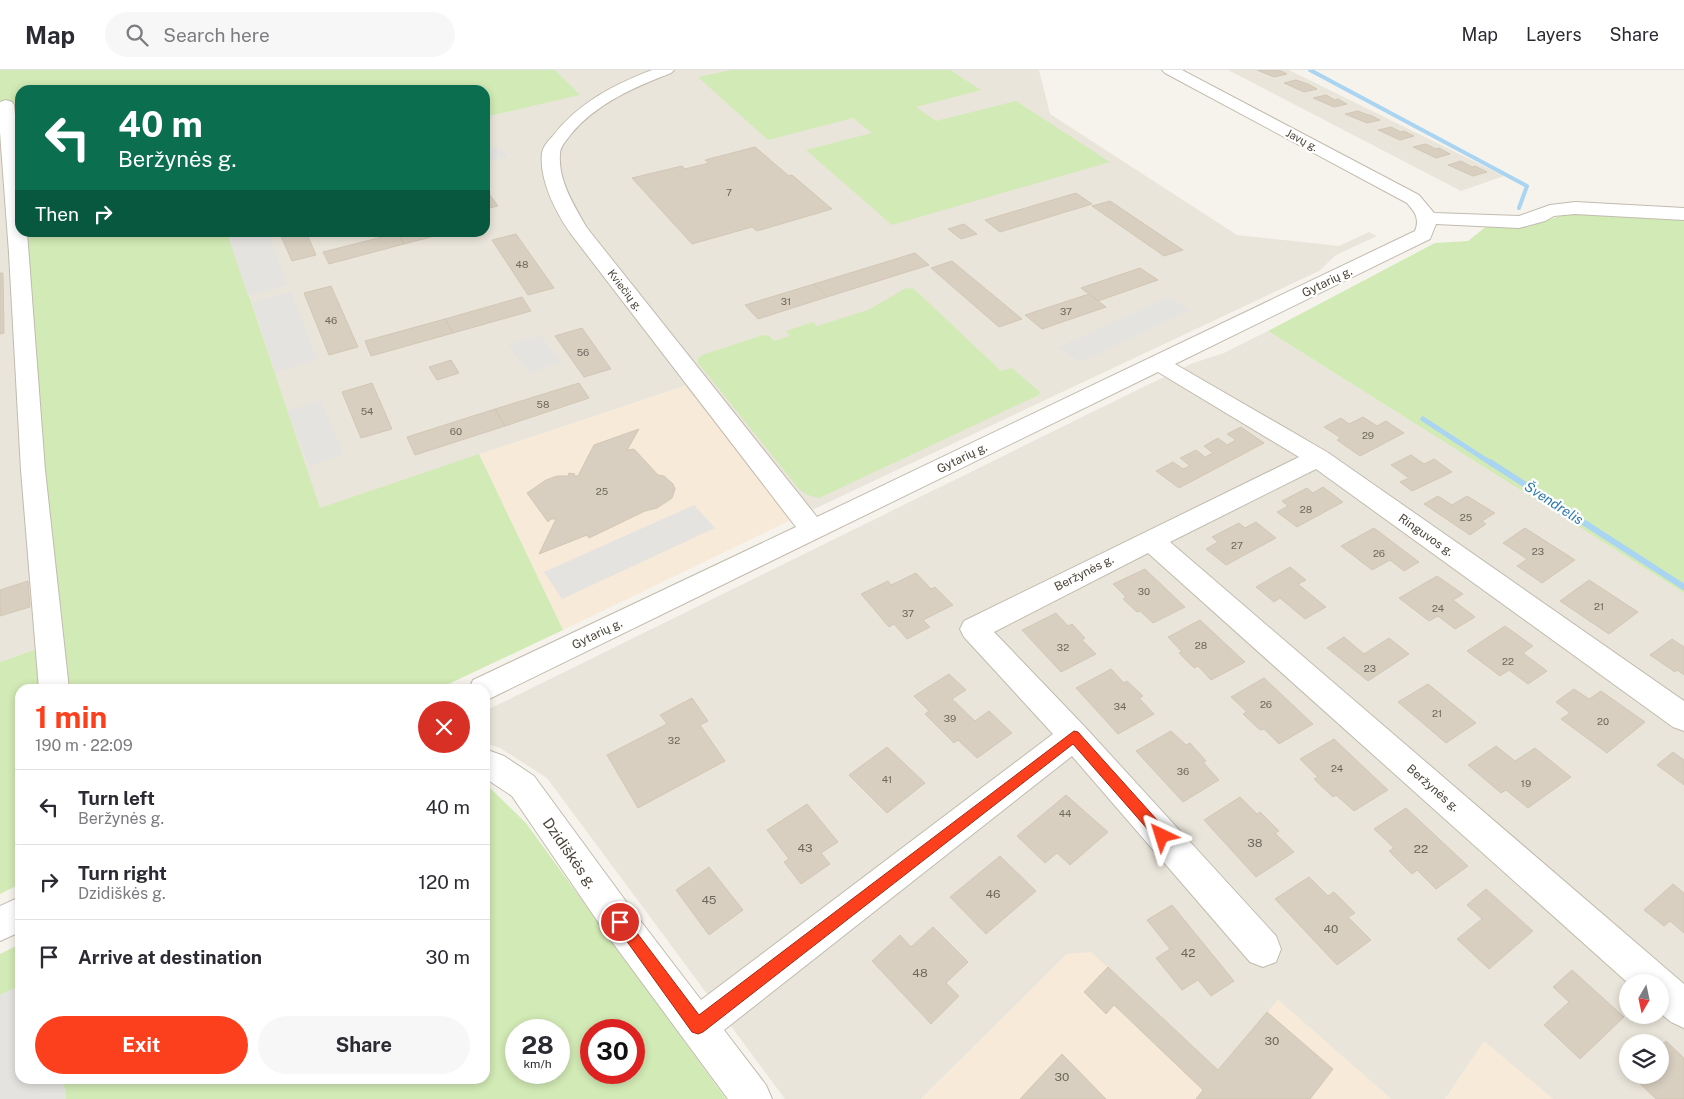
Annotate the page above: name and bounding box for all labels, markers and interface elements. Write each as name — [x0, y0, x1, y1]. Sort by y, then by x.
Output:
search box — [105, 12, 455, 57]
text: Map — [25, 21, 75, 49]
icon: search — [123, 21, 151, 49]
text: Search here — [163, 24, 270, 46]
text: Map — [1462, 24, 1498, 45]
text: Layers — [1526, 24, 1582, 45]
text: Share — [1610, 24, 1659, 45]
text: 40 m — [118, 104, 203, 145]
icon: left — [35, 105, 100, 170]
street label: Javų g. — [1284, 127, 1320, 153]
text: Beržynės g. — [118, 146, 236, 172]
house number: 7 — [726, 186, 732, 198]
icon: right — [89, 200, 117, 228]
text: Then — [35, 203, 79, 225]
house number: 48 — [516, 258, 528, 270]
street label: Gytarių g. — [1300, 264, 1354, 300]
street label: Kviečių g. — [605, 267, 645, 313]
house number: 31 — [781, 295, 791, 307]
house number: 37 — [1060, 305, 1072, 317]
house number: 46 — [325, 314, 337, 326]
house number: 56 — [577, 346, 589, 358]
house number: 58 — [537, 398, 549, 410]
house number: 54 — [361, 405, 373, 417]
house number: 60 — [450, 425, 462, 437]
house number: 29 — [1362, 429, 1374, 441]
street label: Gytarių g. — [935, 440, 989, 476]
water label: Švendrelis — [1522, 477, 1587, 528]
house number: 25 — [596, 485, 608, 497]
house number: 28 — [1300, 503, 1312, 515]
street label: Ringuvos g. — [1396, 511, 1456, 559]
house number: 25 — [1460, 511, 1472, 523]
house number: 27 — [1231, 539, 1243, 551]
house number: 23 — [1532, 545, 1544, 557]
house number: 26 — [1373, 547, 1385, 559]
street label: Beržynės g. — [1052, 552, 1116, 594]
house number: 30 — [1138, 585, 1150, 597]
house number: 21 — [1594, 600, 1604, 612]
house number: 24 — [1432, 602, 1444, 614]
house number: 37 — [902, 607, 914, 619]
street label: Gytarių g. — [570, 616, 624, 652]
house number: 28 — [1195, 639, 1207, 651]
house number: 32 — [1057, 641, 1069, 653]
house number: 22 — [1502, 655, 1514, 667]
house number: 23 — [1364, 662, 1376, 674]
house number: 26 — [1260, 698, 1272, 710]
text: 1 min — [35, 699, 107, 735]
house number: 34 — [1114, 700, 1126, 712]
button: close — [418, 701, 470, 753]
house number: 21 — [1432, 707, 1442, 719]
house number: 39 — [944, 712, 956, 724]
house number: 20 — [1597, 715, 1609, 727]
house number: 32 — [668, 734, 680, 746]
text: 190 m · 22:09 — [35, 736, 133, 755]
house number: 24 — [1331, 762, 1343, 774]
street label: Beržynės g. — [1404, 762, 1462, 814]
house number: 36 — [1177, 765, 1189, 777]
house number: 41 — [882, 773, 892, 785]
house number: 19 — [1521, 777, 1531, 789]
text: Turn left — [78, 787, 155, 809]
icon: left — [35, 793, 63, 821]
text: 40 m — [425, 796, 470, 818]
house number: 44 — [1059, 807, 1071, 819]
text: Beržynės g. — [78, 809, 164, 828]
position arrow — [1135, 809, 1187, 861]
street label: Dzidiškės g. — [539, 815, 601, 891]
house number: 38 — [1247, 836, 1263, 850]
house number: 43 — [797, 841, 813, 855]
house number: 22 — [1414, 842, 1428, 856]
text: Turn right — [78, 862, 167, 884]
icon: right — [35, 868, 63, 896]
text: 120 m — [418, 871, 470, 893]
text: Dzidiškės g. — [78, 884, 166, 903]
house number: 46 — [985, 887, 1001, 901]
house number: 45 — [701, 893, 717, 907]
pin — [599, 901, 641, 943]
icon: arrive — [606, 908, 634, 936]
house number: 40 — [1324, 922, 1338, 936]
icon: arrive — [35, 943, 63, 971]
text: Arrive at destination — [78, 946, 262, 968]
text: 30 m — [425, 946, 470, 968]
house number: 42 — [1181, 946, 1195, 960]
house number: 48 — [912, 966, 928, 980]
north arrow — [1619, 974, 1669, 1024]
map controls — [1619, 974, 1669, 1084]
button: Exit — [35, 1016, 248, 1074]
button: Share — [258, 1016, 470, 1074]
speed limit sign: 30 — [580, 1019, 645, 1084]
text: 28 — [521, 1030, 554, 1060]
house number: 30 — [1265, 1034, 1279, 1048]
button: layers — [1619, 1034, 1669, 1084]
text: km/h — [523, 1057, 552, 1071]
house number: 30 — [1055, 1070, 1069, 1084]

